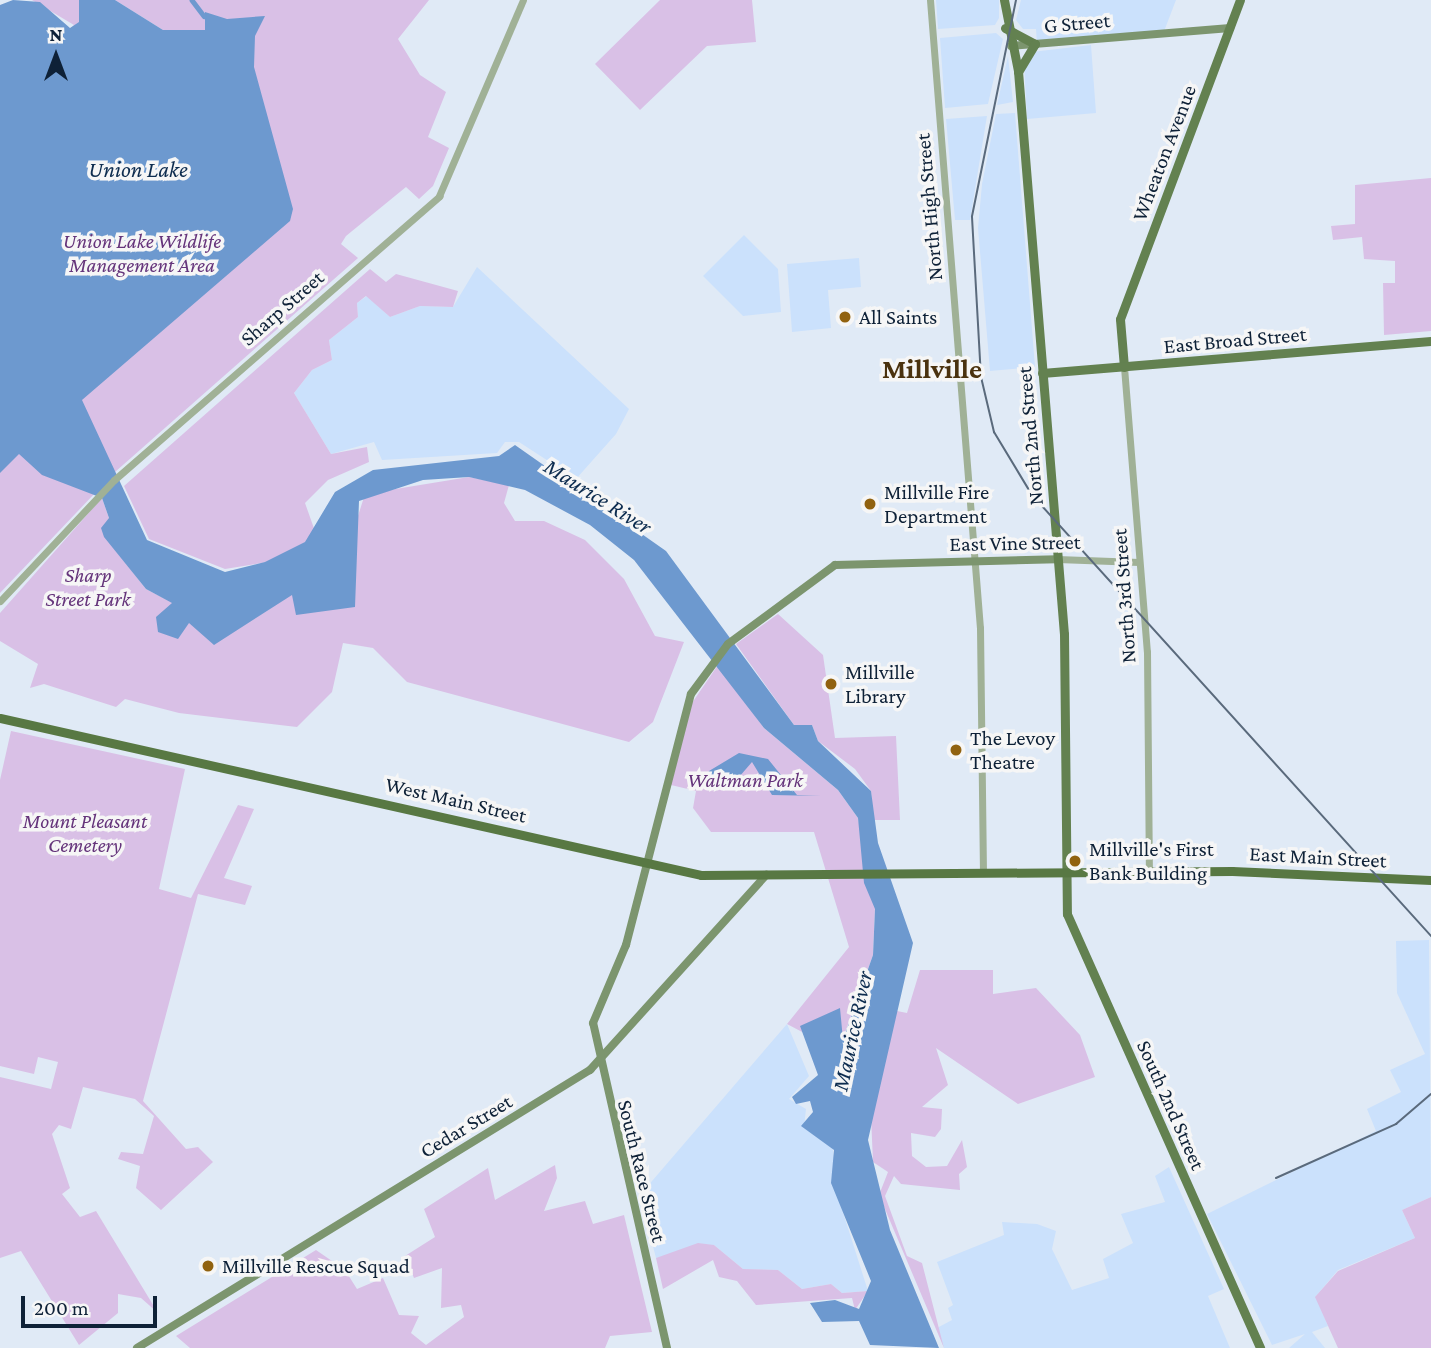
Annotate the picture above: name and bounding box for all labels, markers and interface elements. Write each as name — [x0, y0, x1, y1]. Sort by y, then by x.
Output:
street label: G Street — [1043, 8, 1111, 38]
north arrow — [21, 21, 91, 91]
text: N — [50, 24, 62, 45]
street label: Wheaton Avenue — [1126, 81, 1202, 225]
street label: North High Street — [910, 132, 948, 282]
water label: Union Lake — [88, 155, 188, 183]
park label: Union Lake Wildlife Management Area — [63, 228, 221, 278]
street label: Sharp Street — [235, 265, 329, 351]
place label: All Saints — [859, 304, 937, 330]
marker: All Saints — [837, 309, 853, 325]
street label: East Broad Street — [1163, 321, 1307, 359]
district label: Millville — [882, 352, 982, 386]
street label: North 2nd Street — [1011, 366, 1049, 506]
water label: Maurice River — [539, 452, 657, 540]
place label: Millville Fire Department — [884, 479, 989, 529]
marker: Millville Fire Department — [862, 496, 878, 512]
street label: North 3rd Street — [1107, 528, 1141, 664]
street label: East Vine Street — [949, 529, 1081, 557]
park label: Sharp Street Park — [45, 562, 131, 612]
place label: Millville Library — [845, 659, 914, 709]
marker: Millville Library — [823, 676, 839, 692]
place label: The Levoy Theatre — [970, 725, 1055, 775]
marker: The Levoy Theatre — [948, 742, 964, 758]
park label: Waltman Park — [687, 767, 803, 793]
street label: West Main Street — [383, 772, 529, 828]
park label: Mount Pleasant Cemetery — [23, 808, 147, 858]
place label: Millville's First Bank Building — [1089, 836, 1214, 886]
street label: East Main Street — [1249, 841, 1387, 873]
marker: Millville's First Bank Building — [1067, 853, 1083, 869]
water label: Maurice River — [826, 969, 878, 1093]
street label: South 2nd Street — [1131, 1036, 1211, 1174]
street label: Cedar Street — [415, 1089, 517, 1163]
street label: South Race Street — [612, 1097, 672, 1245]
place label: Millville Rescue Squad — [222, 1253, 410, 1279]
marker: Millville Rescue Squad — [200, 1258, 216, 1274]
scale bar — [24, 1282, 161, 1326]
text: 200 m — [34, 1296, 89, 1320]

